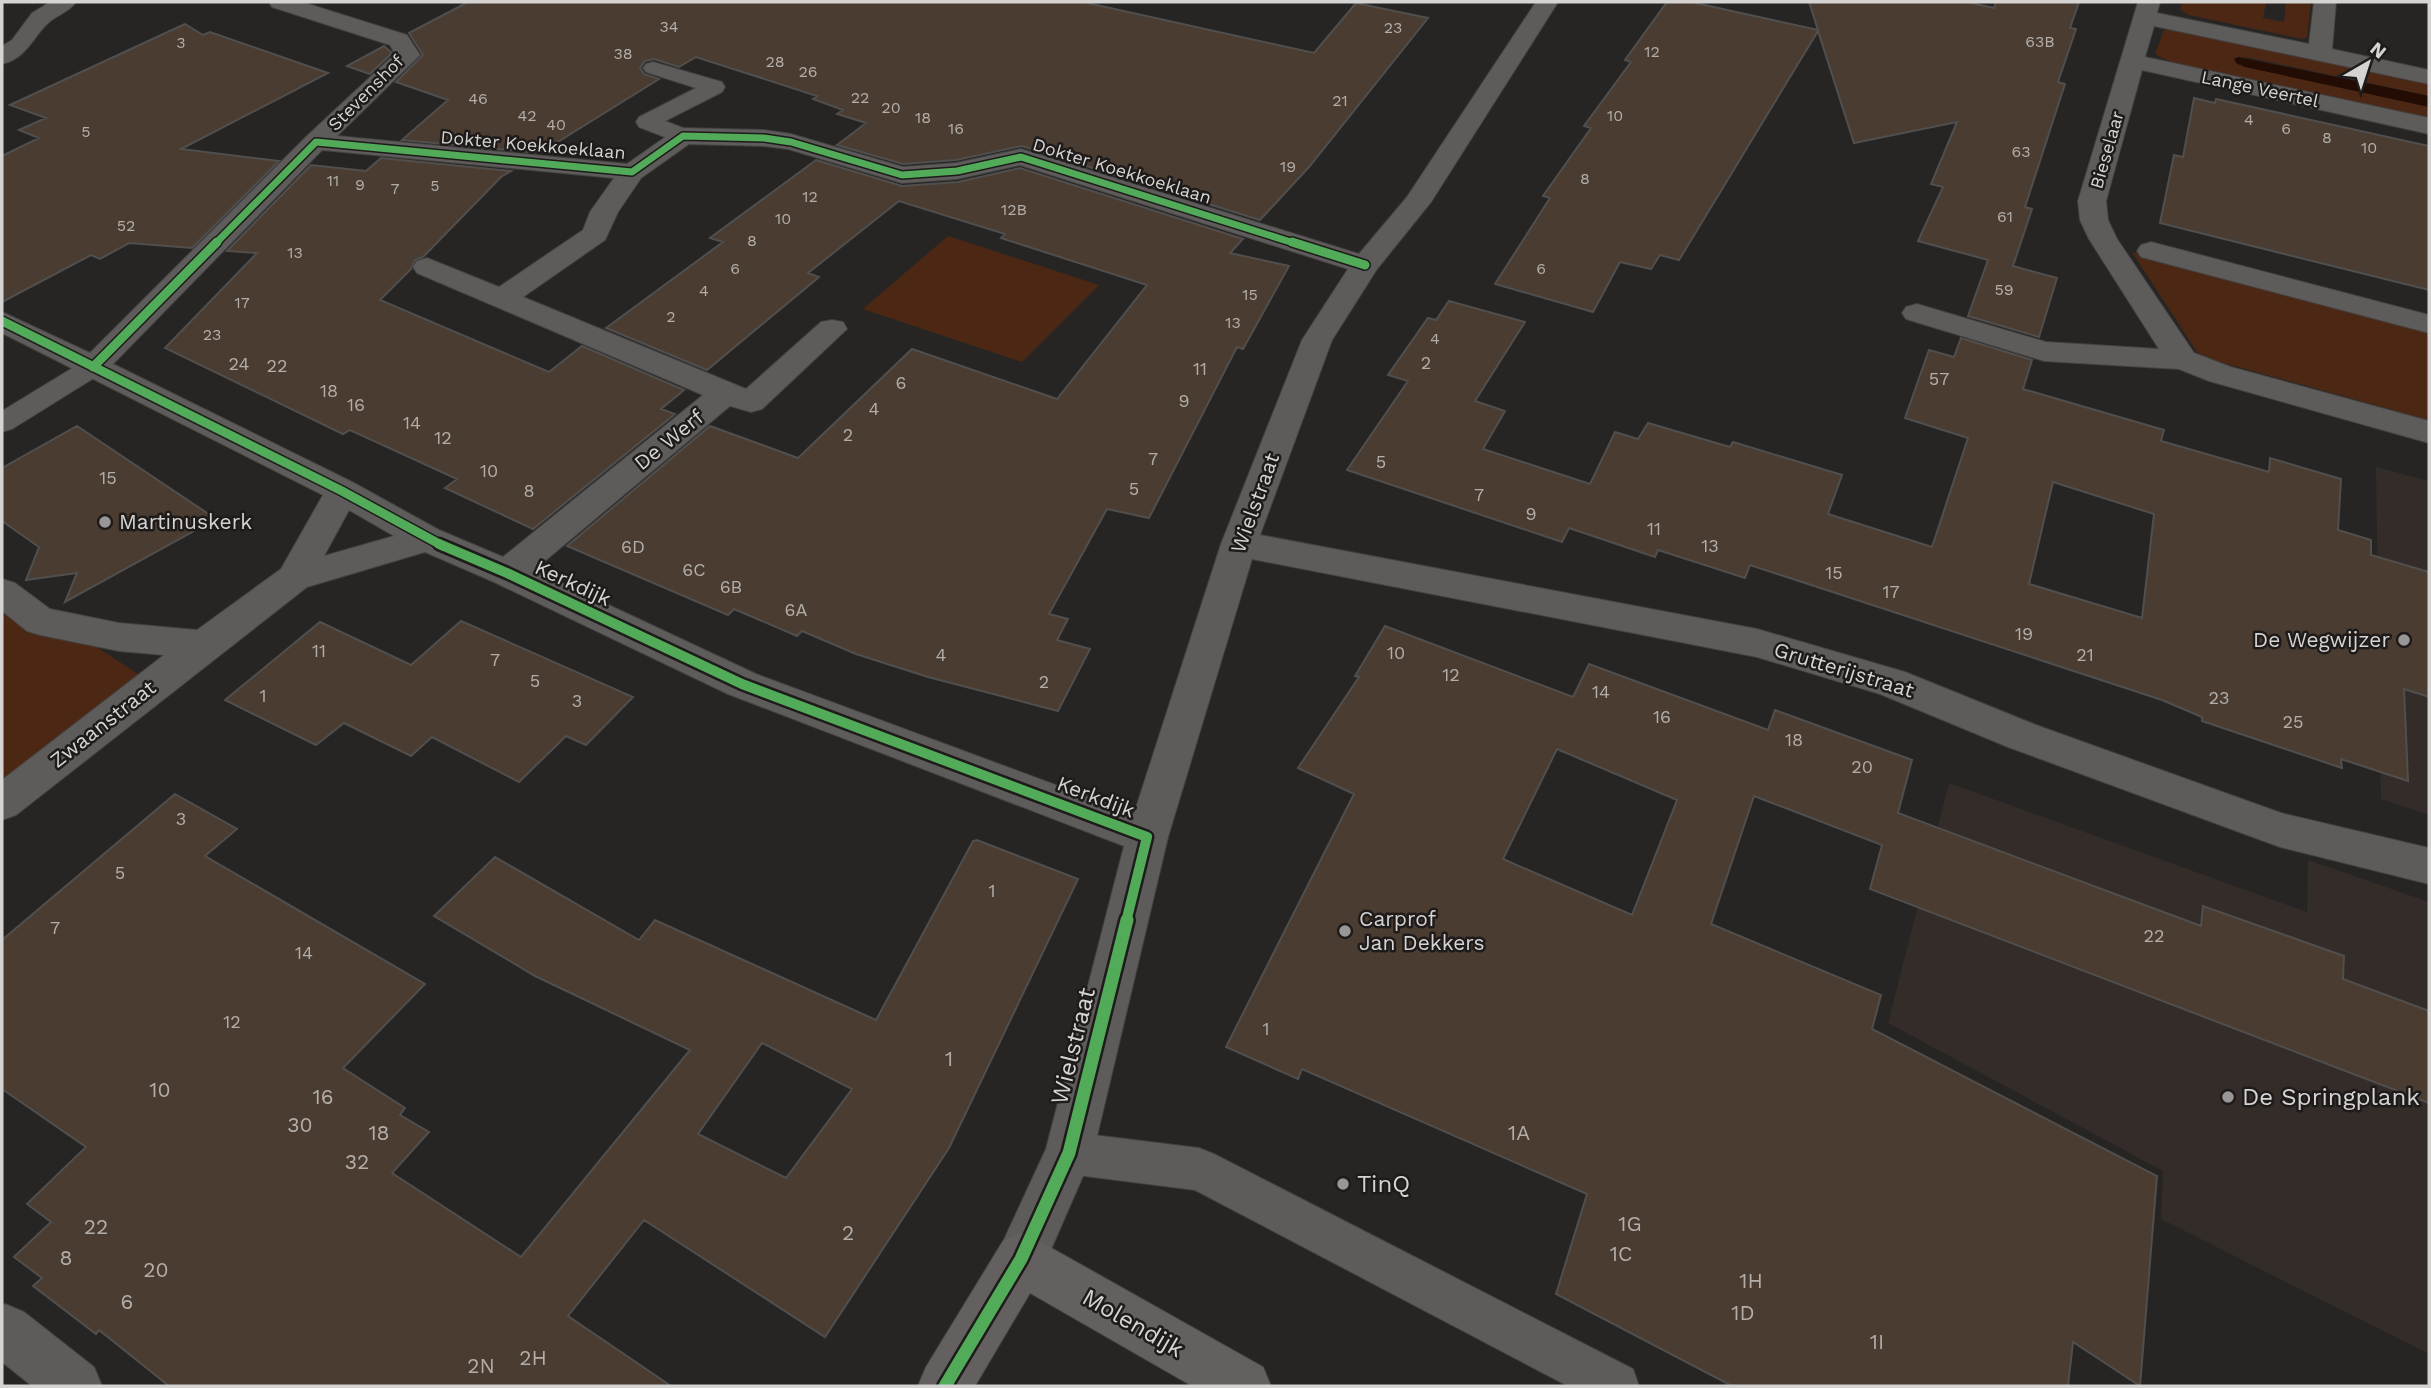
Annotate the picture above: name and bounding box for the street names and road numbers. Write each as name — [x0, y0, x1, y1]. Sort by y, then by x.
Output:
street label: Stevenshof — [323, 50, 408, 135]
street label: Lange Veertel — [2200, 66, 2321, 111]
street label: Bieselaar — [2085, 109, 2128, 191]
street label: Dokter Koekkoeklaan — [440, 126, 626, 163]
street label: Dokter Koekkoeklaan — [1030, 133, 1214, 208]
street label: De Werf — [629, 404, 709, 475]
street label: Wielstraat — [1225, 449, 1284, 556]
street label: Kerkdijk — [531, 554, 615, 611]
street label: Grutterijstraat — [1771, 636, 1917, 703]
street label: Zwaanstraat — [45, 674, 161, 773]
street label: Kerkdijk — [1054, 770, 1139, 823]
street label: Wielstraat — [1045, 985, 1101, 1107]
street label: Molendijk — [1077, 1283, 1189, 1363]

